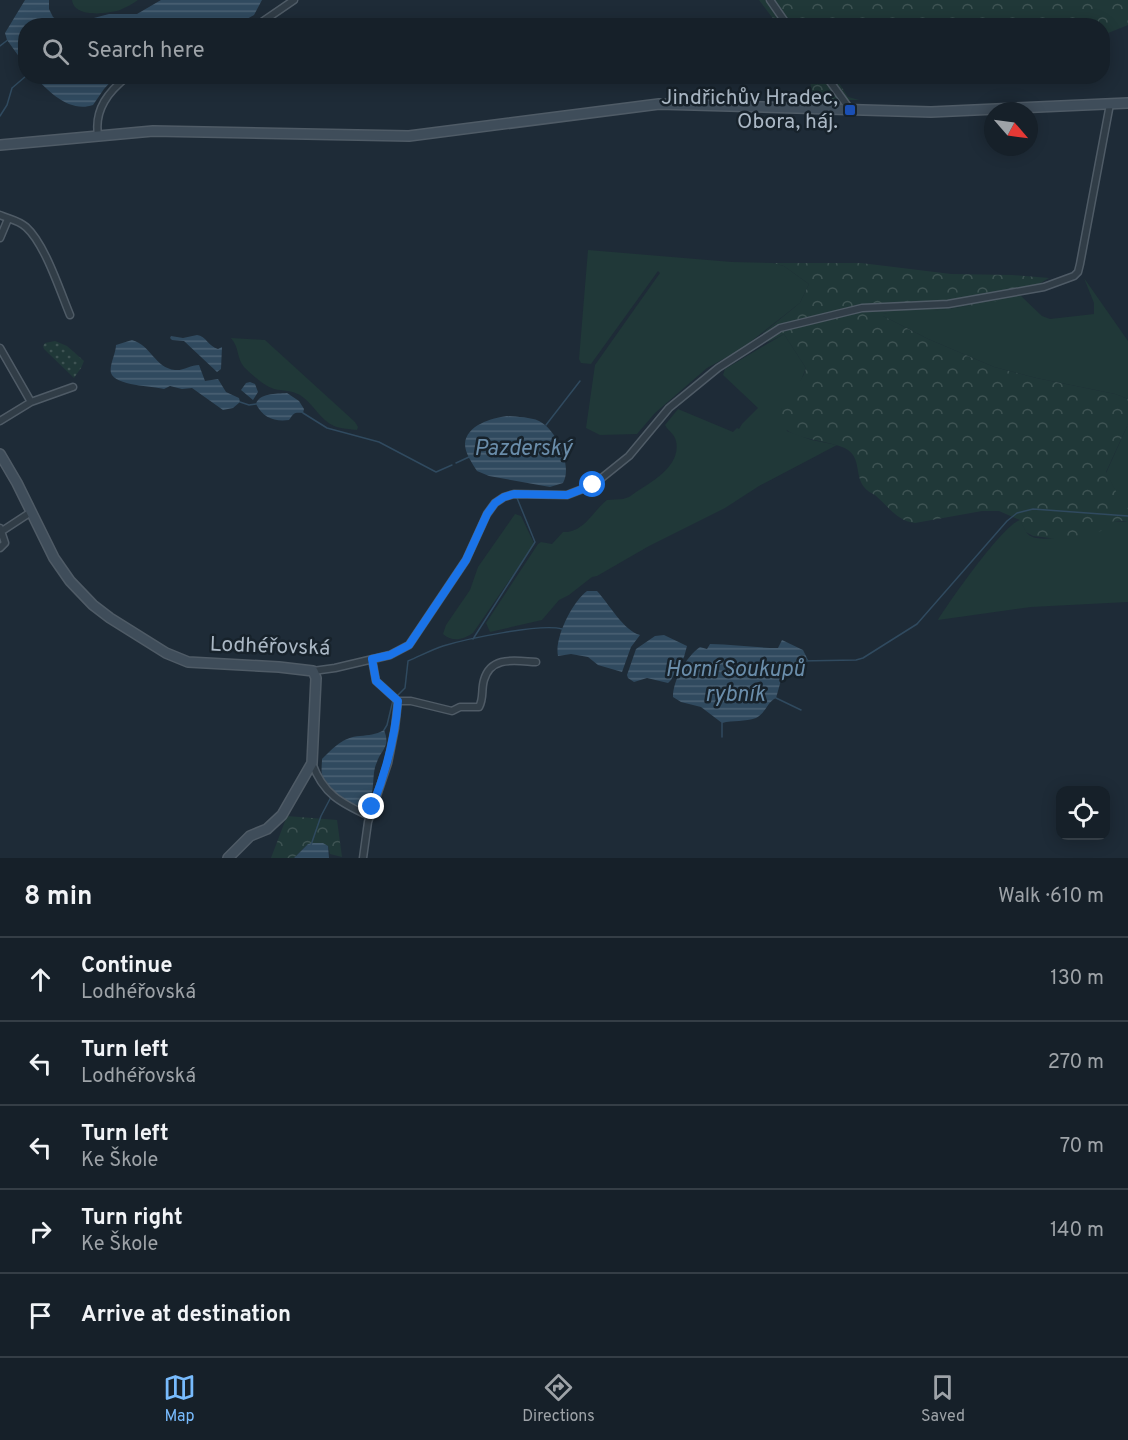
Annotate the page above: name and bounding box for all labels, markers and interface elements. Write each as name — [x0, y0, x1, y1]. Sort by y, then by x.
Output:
search box — [18, 18, 1110, 84]
icon: search — [39, 35, 72, 68]
text: Search here — [87, 38, 205, 65]
place label: Jindřichův Hradec, Obora, háj. — [661, 85, 838, 136]
north arrow — [984, 102, 1038, 156]
marker: Jindřichův Hradec, Obora, háj. — [843, 103, 857, 117]
water label: Pazderský — [474, 436, 574, 463]
route start — [579, 471, 605, 497]
street label: Lodhéřovská — [209, 631, 331, 663]
water label: Horní Soukupů rybník — [665, 657, 806, 709]
map controls — [1056, 786, 1110, 840]
button: locate — [1056, 786, 1110, 840]
route end — [358, 793, 384, 819]
text: 8 min — [24, 881, 92, 914]
text: Walk · 610 m — [998, 884, 1104, 910]
text: Continue — [81, 953, 172, 980]
icon: ahead — [24, 963, 57, 996]
text: 130 m — [1050, 966, 1104, 992]
text: Lodhéřovská — [81, 980, 196, 1006]
text: Turn left — [81, 1037, 169, 1064]
icon: left — [24, 1047, 57, 1080]
text: 270 m — [1048, 1050, 1104, 1076]
text: Lodhéřovská — [81, 1064, 196, 1090]
text: Turn left — [81, 1121, 169, 1148]
icon: left — [24, 1131, 57, 1164]
text: 70 m — [1060, 1134, 1104, 1160]
text: Ke Škole — [81, 1148, 158, 1174]
text: Turn right — [81, 1205, 183, 1232]
icon: right — [24, 1215, 57, 1248]
text: 140 m — [1050, 1218, 1104, 1244]
text: Ke Škole — [81, 1232, 158, 1258]
icon: arrive — [24, 1299, 57, 1332]
text: Arrive at destination — [81, 1302, 291, 1329]
tab: Map — [163, 1371, 196, 1427]
tab: Directions — [522, 1371, 595, 1427]
tab: Saved — [921, 1371, 965, 1427]

